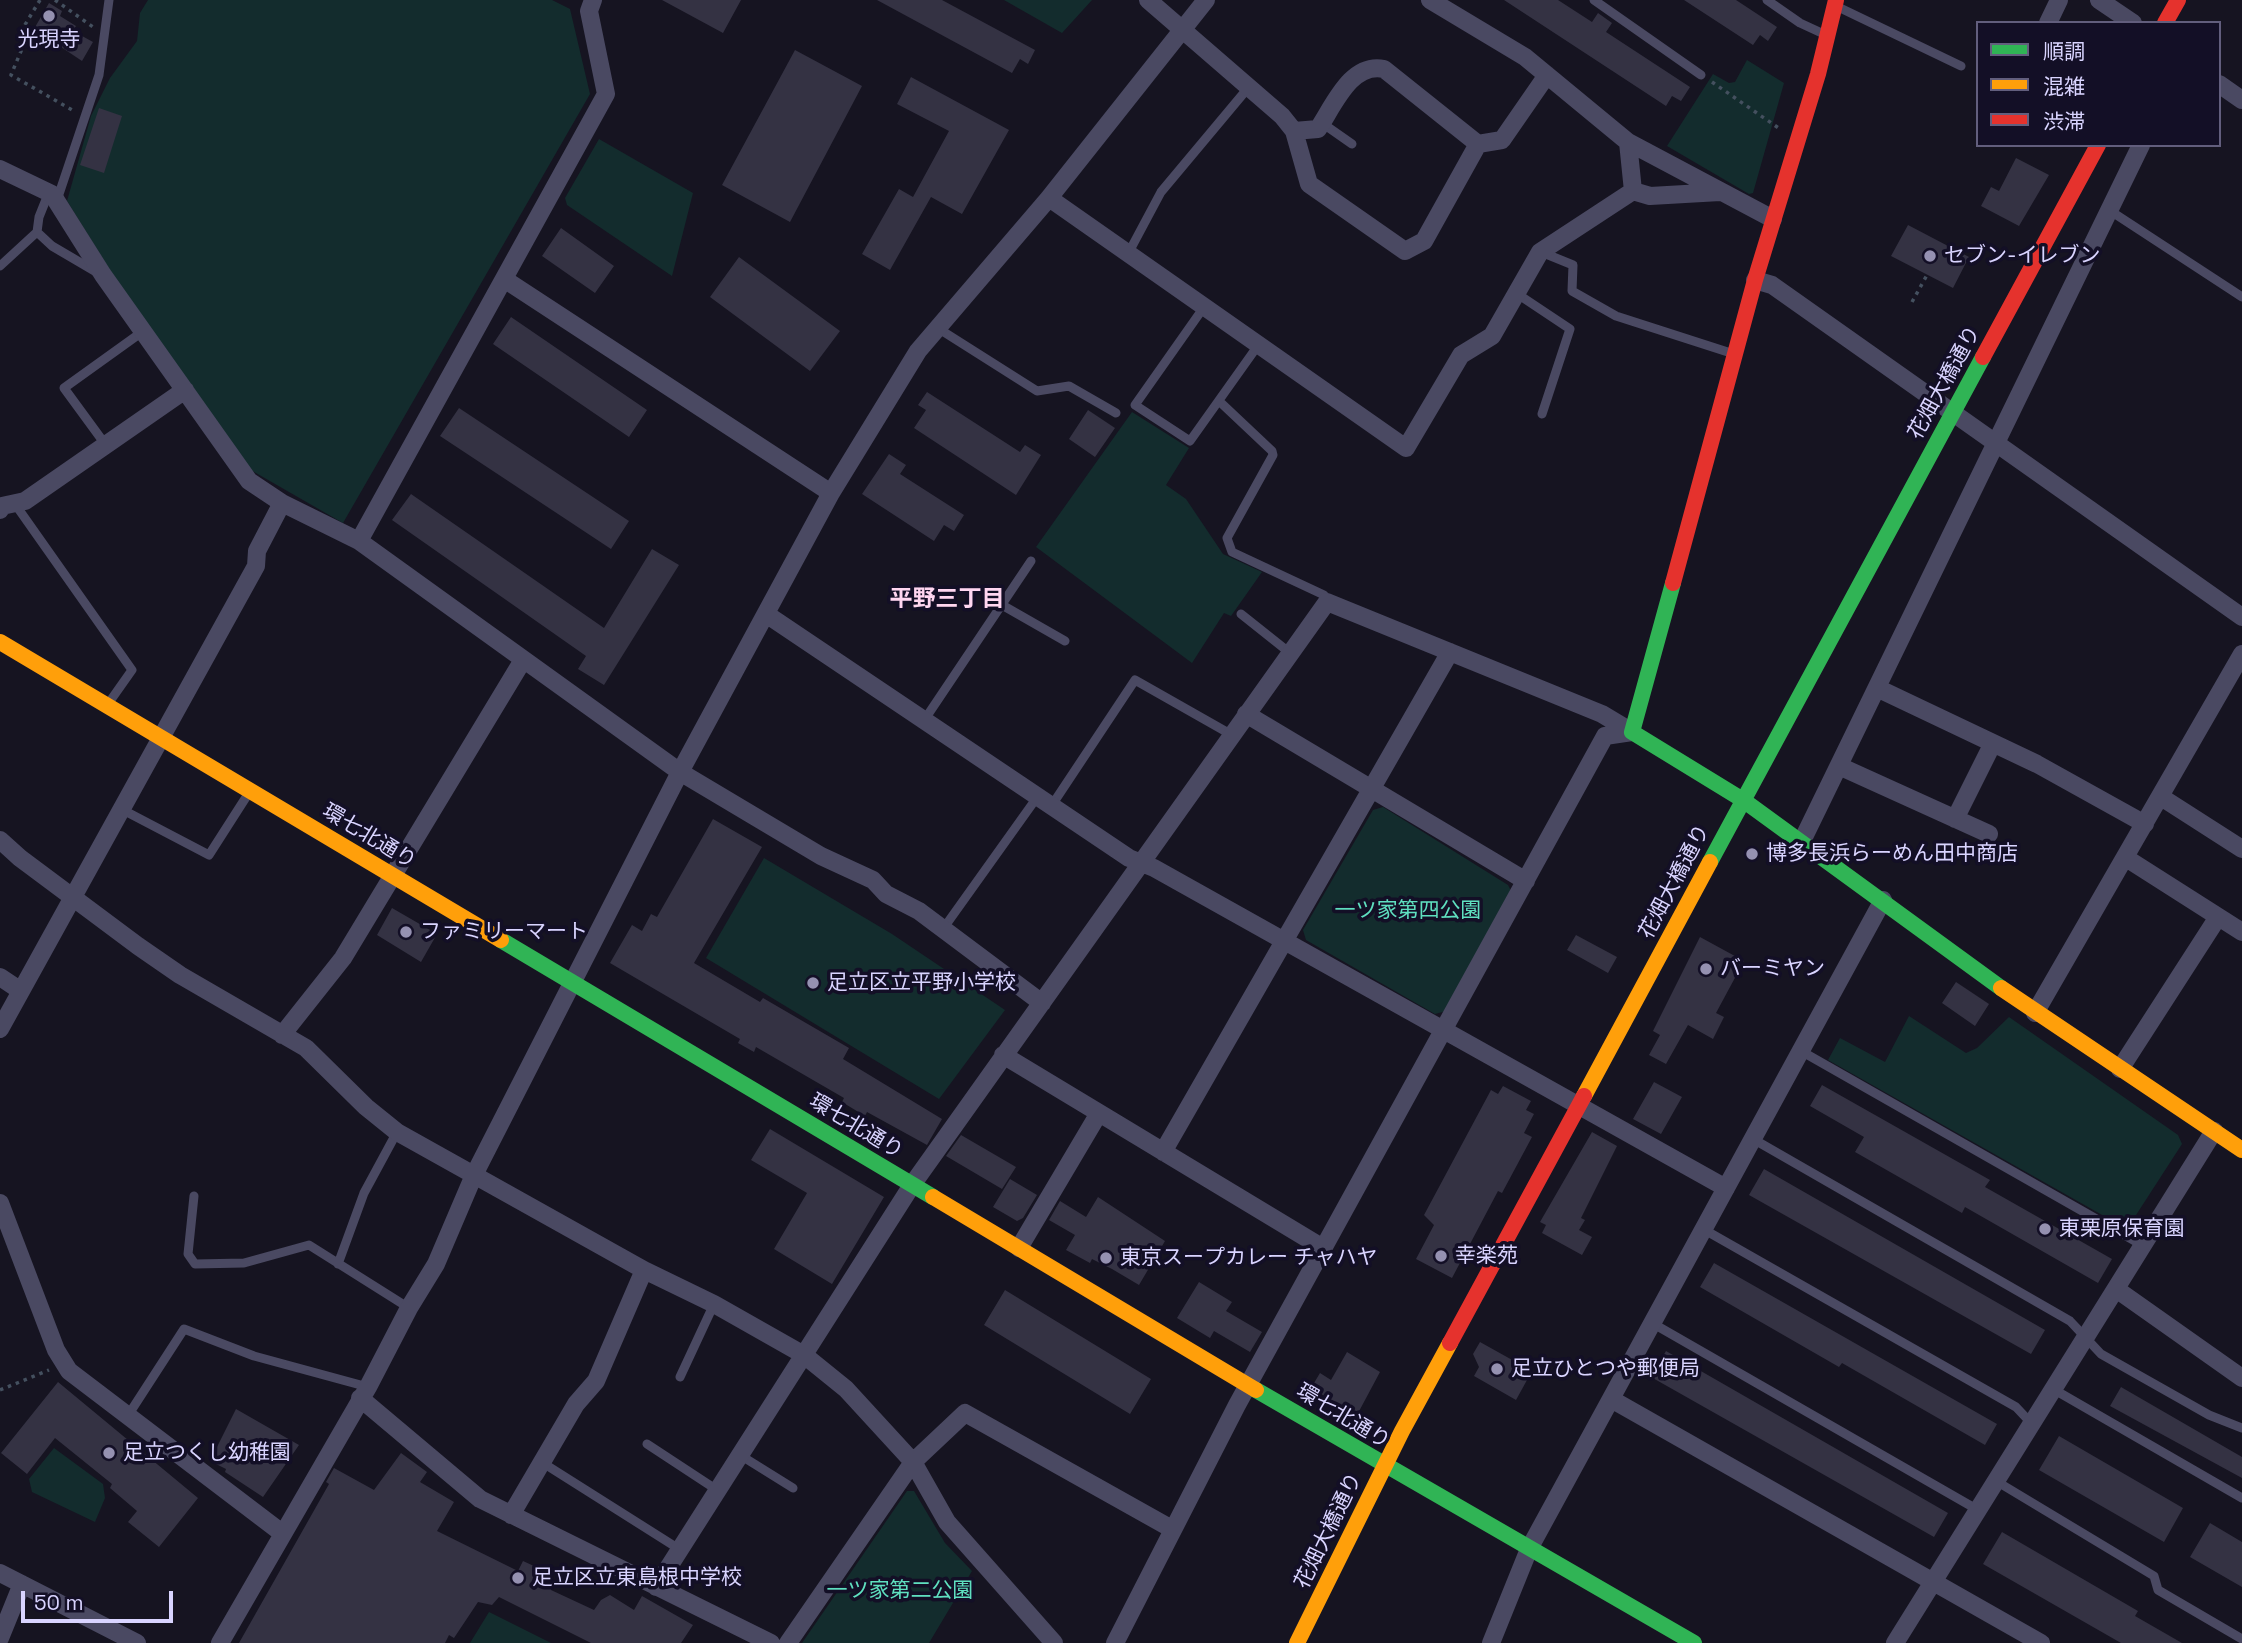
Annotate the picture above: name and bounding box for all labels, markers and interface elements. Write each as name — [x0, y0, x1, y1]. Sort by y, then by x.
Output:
marker: 光現寺 — [41, 8, 57, 24]
legend — [1976, 21, 2221, 147]
place label: 光現寺 — [18, 27, 80, 53]
text: 順調 — [2043, 38, 2085, 65]
text: 混雑 — [2043, 73, 2085, 100]
text: 渋滞 — [2043, 108, 2085, 135]
place label: セブン-イレブン — [1944, 243, 2101, 269]
marker: セブン-イレブン — [1922, 248, 1938, 264]
street label: 花畑大橋通り — [1903, 322, 1987, 444]
district label: 平野三丁目 — [890, 586, 1004, 614]
street label: 環七北通り — [318, 799, 420, 875]
street label: 花畑大橋通り — [1634, 820, 1716, 944]
place label: 博多長浜らーめん田中商店 — [1766, 841, 2018, 867]
marker: 博多長浜らーめん田中商店 — [1744, 846, 1760, 862]
park label: 一ツ家第四公園 — [1335, 898, 1481, 924]
place label: ファミリーマート — [420, 919, 588, 945]
marker: ファミリーマート — [398, 924, 414, 940]
place label: バーミヤン — [1720, 956, 1825, 982]
marker: バーミヤン — [1698, 961, 1714, 977]
place label: 足立区立平野小学校 — [827, 970, 1016, 996]
marker: 足立区立平野小学校 — [805, 975, 821, 991]
street label: 環七北通り — [805, 1089, 907, 1165]
place label: 東栗原保育園 — [2059, 1216, 2185, 1242]
marker: 東栗原保育園 — [2037, 1221, 2053, 1237]
place label: 幸楽苑 — [1455, 1243, 1518, 1269]
place label: 東京スープカレー チャハヤ — [1120, 1245, 1377, 1271]
marker: 幸楽苑 — [1433, 1248, 1449, 1264]
marker: 東京スープカレー チャハヤ — [1098, 1250, 1114, 1266]
place label: 足立ひとつや郵便局 — [1511, 1356, 1700, 1382]
marker: 足立ひとつや郵便局 — [1489, 1361, 1505, 1377]
street label: 環七北通り — [1292, 1379, 1394, 1455]
place label: 足立つくし幼稚園 — [123, 1440, 291, 1466]
marker: 足立つくし幼稚園 — [101, 1445, 117, 1461]
street label: 花畑大橋通り — [1290, 1469, 1368, 1593]
place label: 足立区立東島根中学校 — [532, 1565, 742, 1591]
marker: 足立区立東島根中学校 — [510, 1570, 526, 1586]
scale bar — [24, 1576, 177, 1620]
park label: 一ツ家第二公園 — [827, 1578, 973, 1604]
text: 50 m — [34, 1589, 84, 1616]

